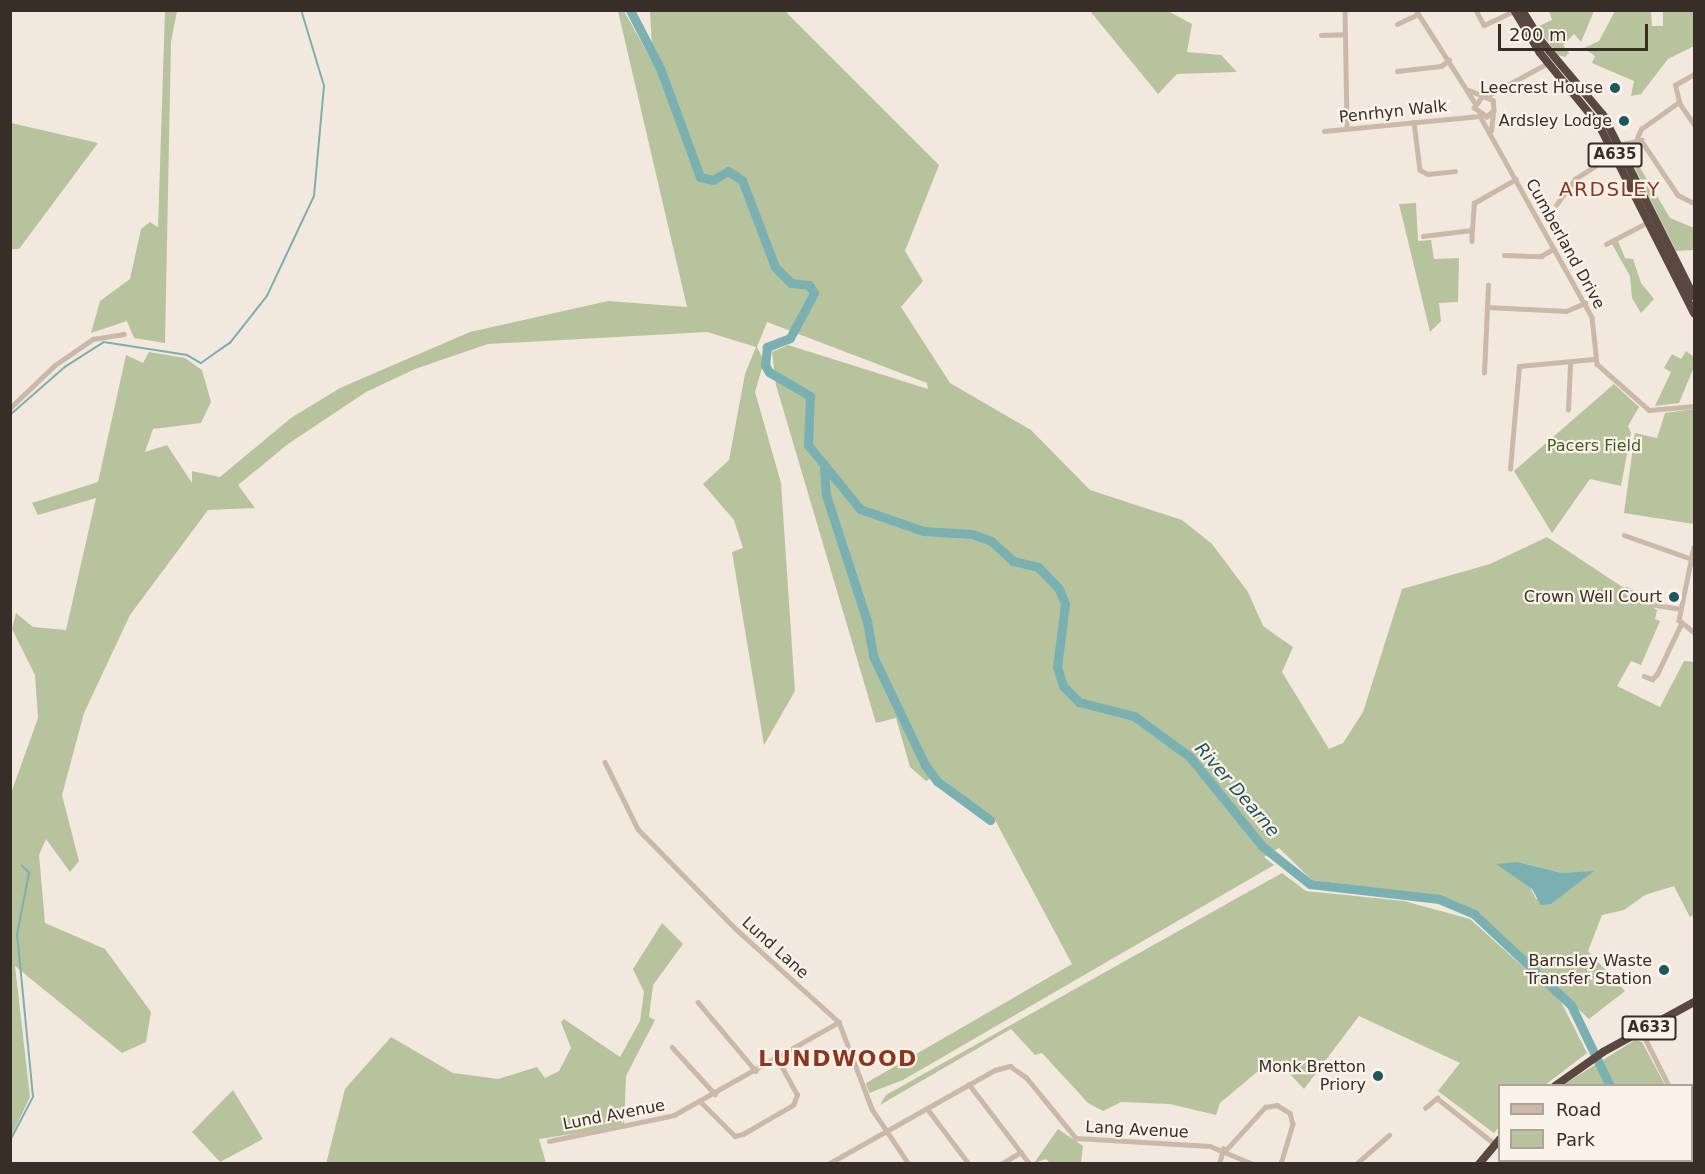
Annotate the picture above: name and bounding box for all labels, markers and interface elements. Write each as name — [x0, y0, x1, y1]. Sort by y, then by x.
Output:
scale bar — [1501, 12, 1651, 50]
text: 200 m — [1509, 24, 1567, 45]
place label: Leecrest House — [1480, 78, 1603, 98]
marker: Leecrest House — [1608, 81, 1622, 95]
street label: Penrhyn Walk — [1338, 97, 1448, 127]
place label: Ardsley Lodge — [1499, 111, 1612, 131]
marker: Ardsley Lodge — [1617, 114, 1631, 128]
road number: A635 — [1586, 143, 1644, 167]
street label: Cumberland Drive — [1521, 176, 1609, 312]
district label: ARDSLEY — [1559, 177, 1661, 201]
park label: Pacers Field — [1547, 436, 1641, 456]
place label: Crown Well Court — [1524, 587, 1662, 607]
marker: Crown Well Court — [1667, 590, 1681, 604]
water label: River Dearne — [1190, 738, 1284, 842]
street label: Lund Lane — [738, 913, 812, 983]
place label: Barnsley Waste Transfer Station — [1526, 951, 1652, 989]
marker: Barnsley Waste Transfer Station — [1657, 963, 1671, 977]
road number: A633 — [1620, 1016, 1678, 1040]
district label: LUNDWOOD — [758, 1046, 918, 1072]
place label: Monk Bretton Priory — [1258, 1057, 1366, 1095]
marker: Monk Bretton Priory — [1371, 1069, 1385, 1083]
legend — [1498, 1084, 1693, 1162]
street label: Lund Avenue — [561, 1096, 667, 1134]
text: Road — [1556, 1099, 1601, 1120]
street label: Lang Avenue — [1085, 1118, 1189, 1142]
text: Park — [1556, 1129, 1595, 1150]

